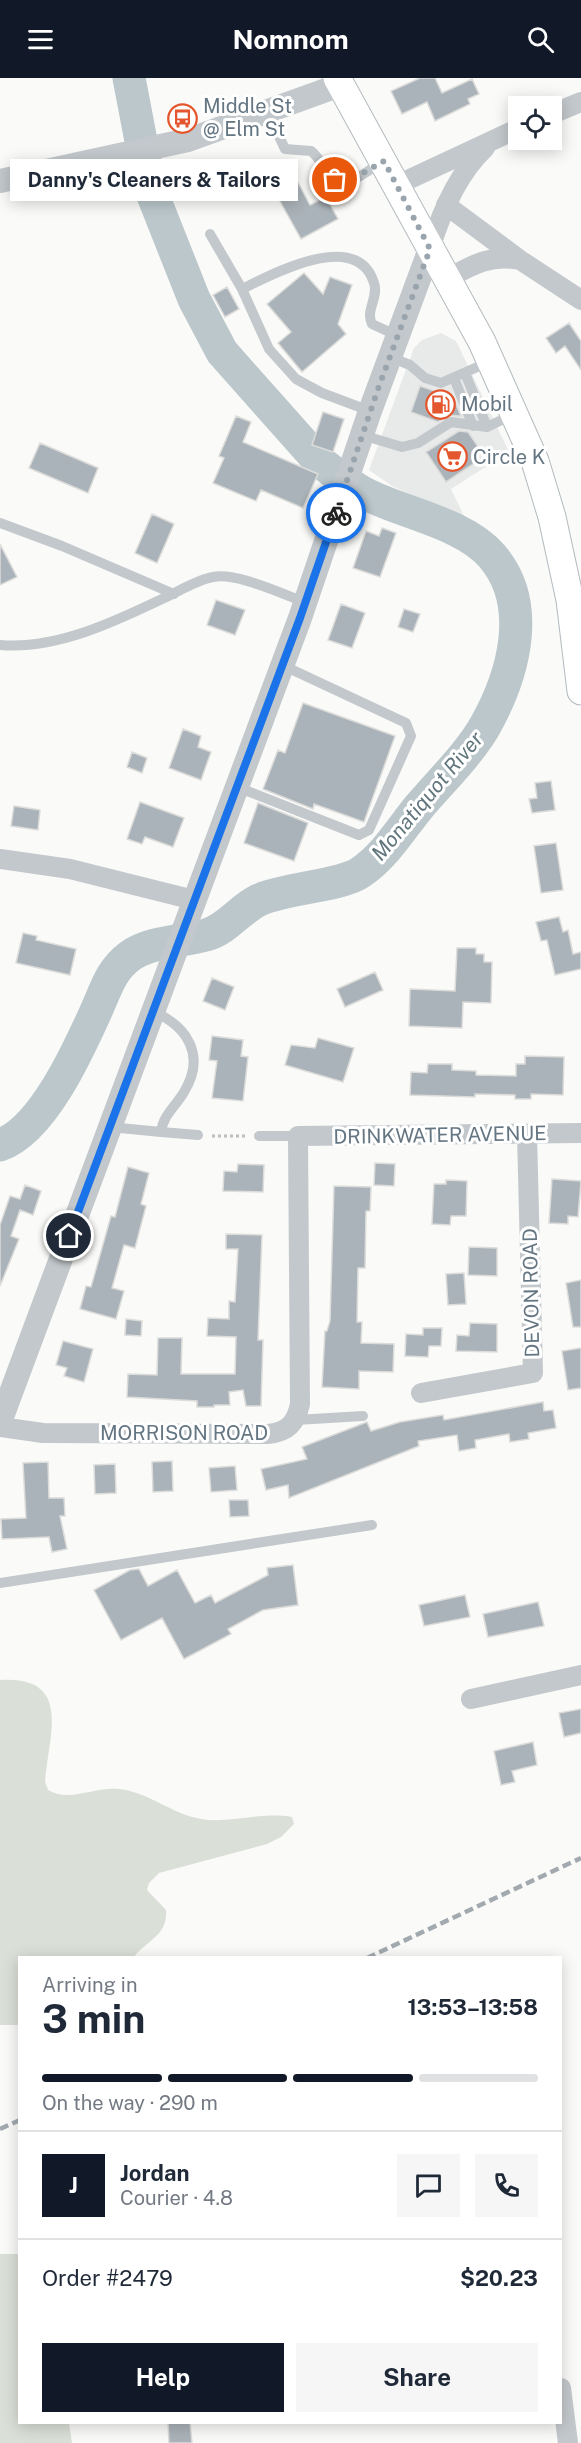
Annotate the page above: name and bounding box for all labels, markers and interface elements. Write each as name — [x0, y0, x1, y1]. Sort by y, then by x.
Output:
icon: menu — [24, 23, 57, 56]
text: Nomnom — [232, 23, 349, 55]
icon: search — [524, 23, 557, 56]
place label: Middle St @ Elm St — [203, 94, 292, 141]
map controls — [508, 96, 562, 150]
button: locate — [508, 96, 562, 150]
bus stop icon: Middle St @ Elm St — [166, 102, 198, 134]
pin — [309, 154, 360, 205]
callout: Danny's Cleaners & Tailors — [11, 159, 299, 201]
icon: bag — [318, 163, 351, 196]
text: Danny's Cleaners & Tailors — [27, 168, 281, 192]
fuel station icon: Mobil — [424, 388, 456, 420]
place label: Mobil — [461, 392, 513, 416]
supermarket icon: Circle K — [436, 441, 468, 473]
place label: Circle K — [473, 445, 546, 469]
courier — [306, 483, 366, 543]
icon: bike — [320, 497, 353, 530]
water label: Monatiquot River — [366, 726, 489, 865]
street label: DRINKWATER AVENUE — [333, 1121, 547, 1149]
pin — [43, 1210, 94, 1261]
icon: home — [52, 1219, 85, 1252]
street label: DEVON ROAD — [518, 1228, 544, 1358]
street label: MORRISON ROAD — [100, 1421, 268, 1445]
text: Arriving in — [42, 1973, 137, 1997]
text: 13:53–13:58 — [407, 1994, 538, 2020]
text: 3 min — [42, 1996, 145, 2042]
text: On the way · 290 m — [42, 2091, 218, 2115]
button: chat — [397, 2154, 460, 2217]
button: phone — [475, 2154, 538, 2217]
text: Jordan — [120, 2160, 189, 2186]
text: J — [69, 2172, 78, 2198]
text: Courier · 4.8 — [120, 2186, 233, 2210]
text: Order #2479 — [42, 2265, 173, 2291]
text: $20.23 — [460, 2265, 538, 2291]
button: Help — [42, 2343, 284, 2412]
button: Share — [296, 2343, 538, 2412]

